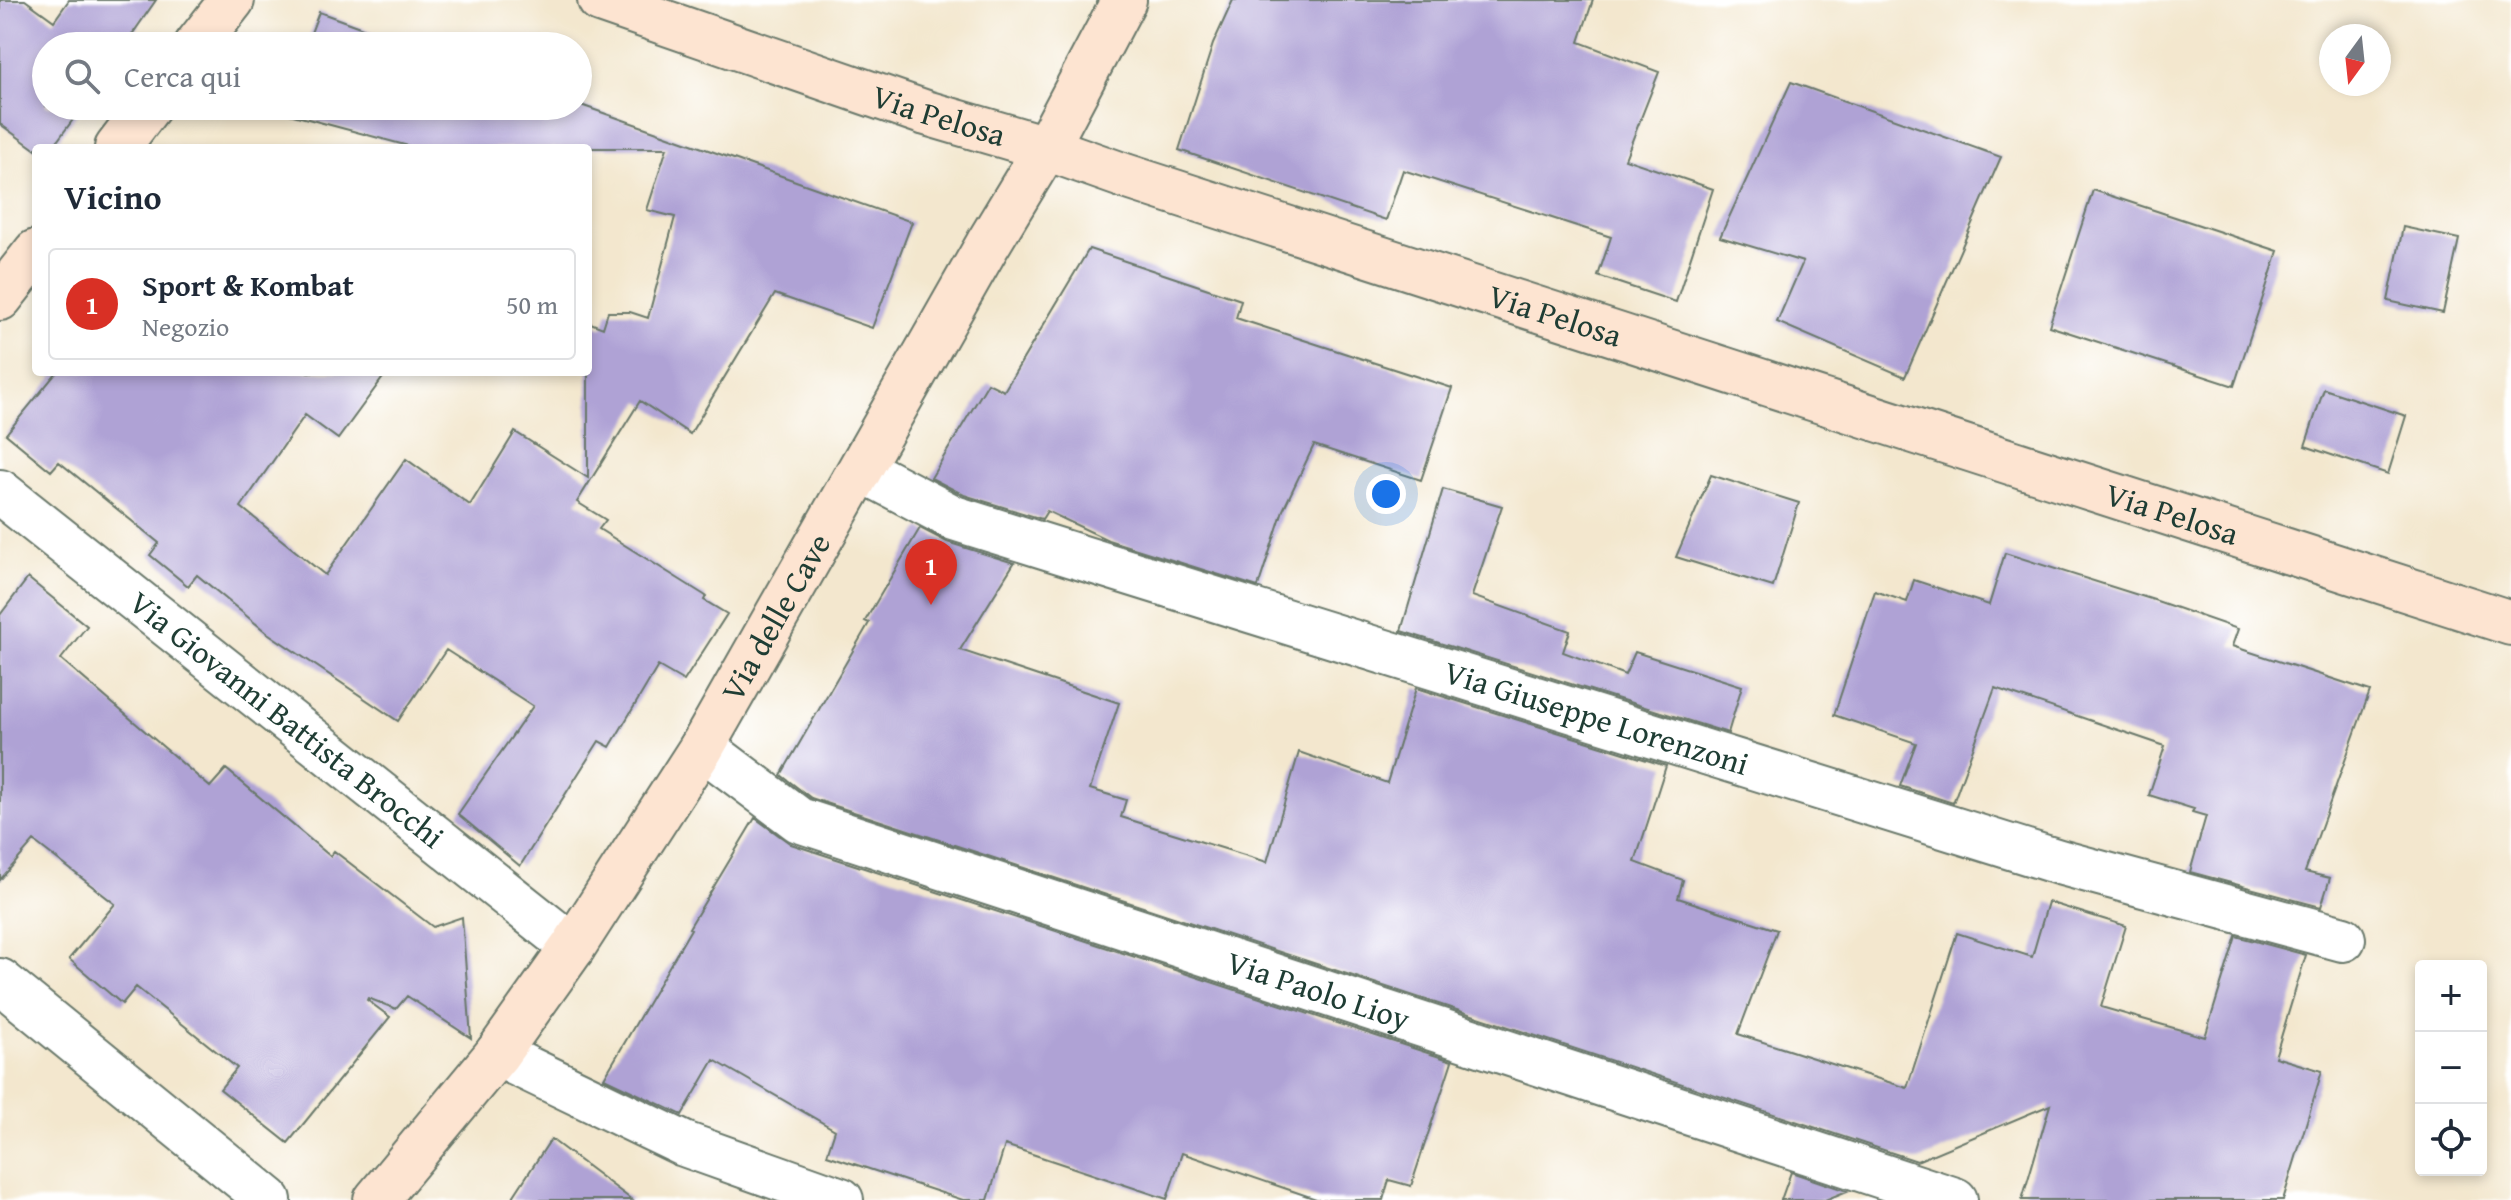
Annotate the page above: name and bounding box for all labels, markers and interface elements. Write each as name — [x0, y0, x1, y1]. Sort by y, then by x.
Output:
north arrow — [2319, 24, 2391, 96]
search box — [32, 32, 592, 120]
icon: search — [60, 54, 104, 98]
text: Cerca qui — [124, 54, 241, 98]
street label: Via Pelosa — [866, 72, 1011, 158]
text: Vicino — [64, 172, 162, 221]
text: Sport & Kombat — [142, 263, 354, 307]
street label: Via Pelosa — [1483, 272, 1628, 359]
text: 1 — [85, 285, 99, 324]
text: 50 m — [506, 285, 558, 324]
text: Negozio — [142, 307, 229, 346]
street label: Via Pelosa — [2099, 470, 2245, 557]
your location — [1366, 474, 1406, 514]
street label: Via delle Cave — [709, 524, 842, 710]
pin: 1 — [905, 539, 957, 605]
street label: Via Giovanni Battista Brocchi — [119, 579, 455, 859]
street label: Via Giuseppe Lorenzoni — [1439, 648, 1755, 787]
street label: Via Paolo Lioy — [1221, 938, 1416, 1042]
map controls — [2415, 960, 2487, 1176]
button: + — [2415, 960, 2487, 1032]
button: − — [2415, 1032, 2487, 1104]
button: locate — [2415, 1104, 2487, 1176]

